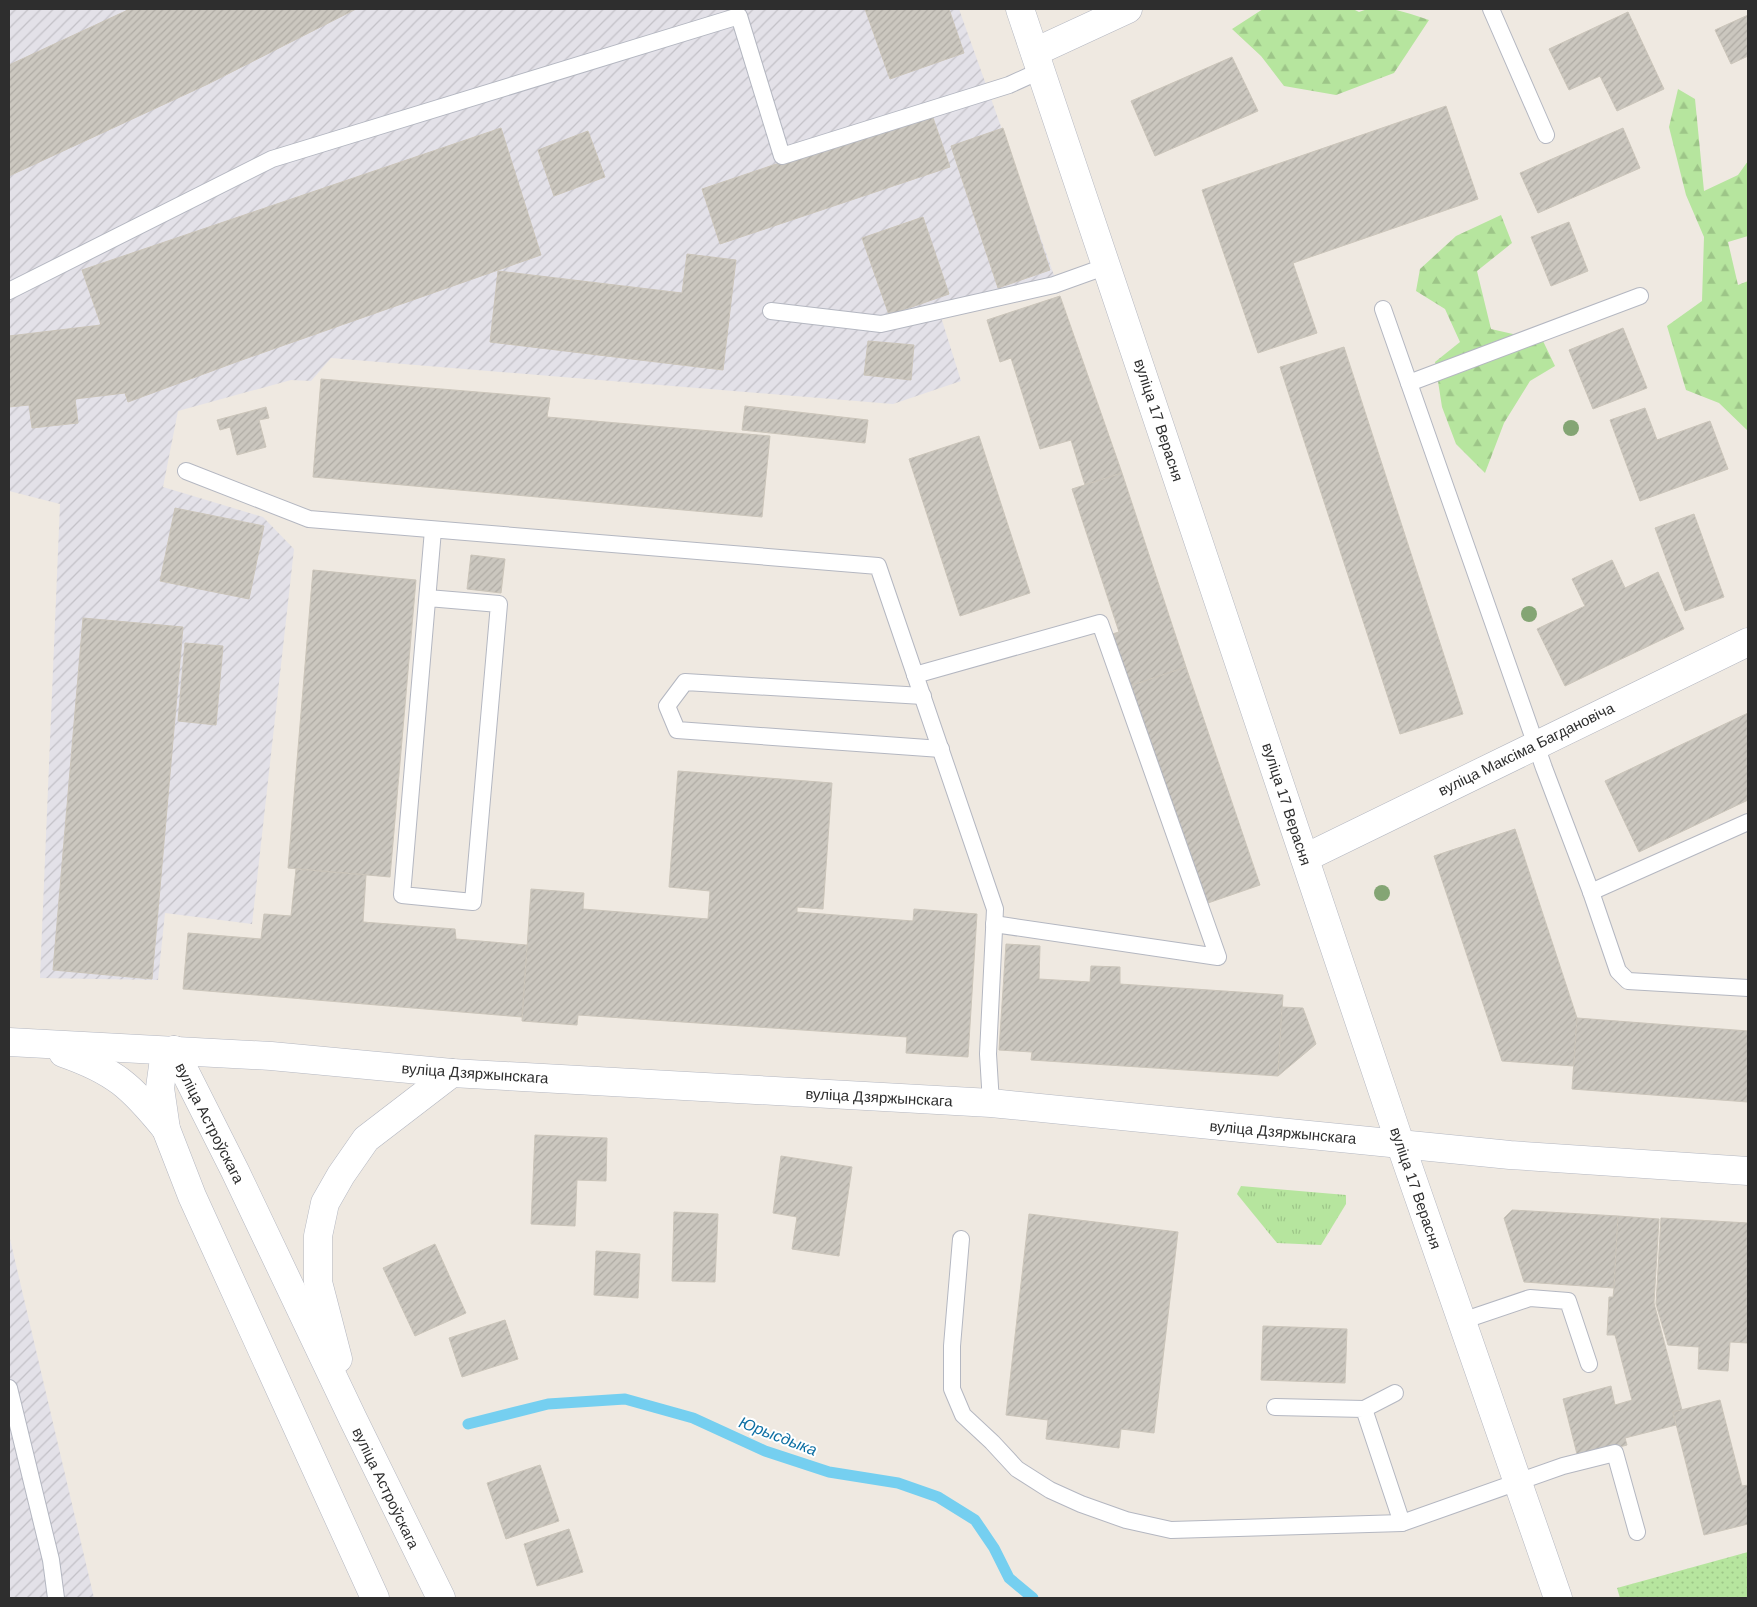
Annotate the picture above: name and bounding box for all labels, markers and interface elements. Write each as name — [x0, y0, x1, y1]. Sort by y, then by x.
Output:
street label: вуліца 17 Верасня — [1131, 357, 1187, 483]
street label: вуліца Максіма Багдановіча — [1435, 699, 1617, 799]
street label: вуліца 17 Верасня — [1259, 741, 1315, 867]
street label: вуліца Дзяржынскага — [401, 1059, 550, 1087]
street label: вуліца Астроўскага — [172, 1060, 248, 1187]
street label: вуліца Дзяржынскага — [805, 1085, 954, 1109]
street label: вуліца Дзяржынскага — [1209, 1117, 1358, 1147]
street label: вуліца 17 Верасня — [1387, 1125, 1445, 1251]
water label: Юрысдыка — [737, 1413, 819, 1459]
street label: вуліца Астроўскага — [349, 1425, 423, 1552]

